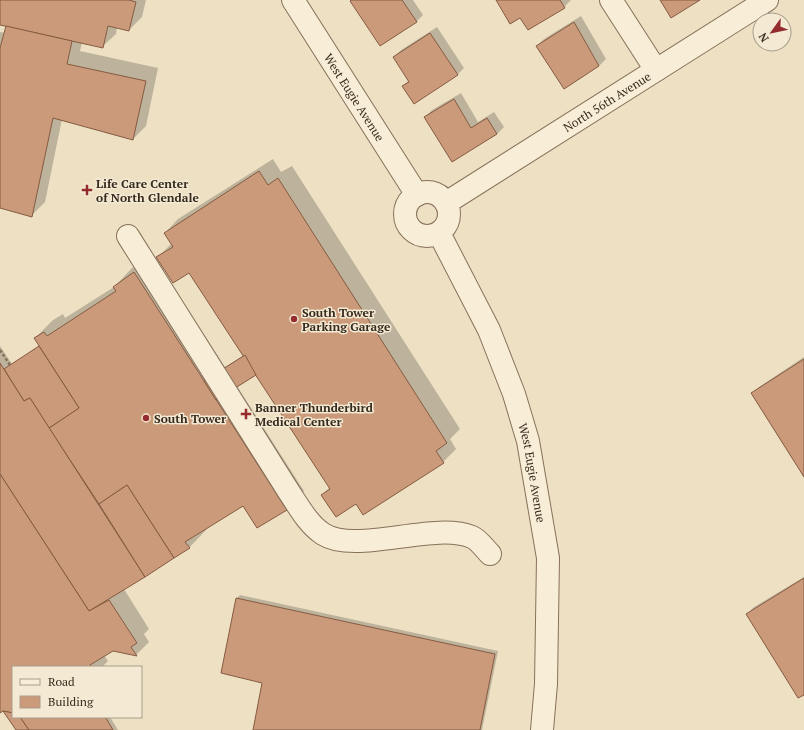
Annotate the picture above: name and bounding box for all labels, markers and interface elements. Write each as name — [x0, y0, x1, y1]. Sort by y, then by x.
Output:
north arrow — [752, 12, 792, 52]
text: N — [755, 30, 772, 45]
street label: West Eugie Avenue — [321, 50, 388, 144]
street label: North 56th Avenue — [560, 68, 653, 135]
place label: Life Care Center of North Glendale — [96, 176, 199, 205]
marker: Life Care Center of North Glendale — [81, 184, 93, 196]
place label: South Tower Parking Garage — [302, 305, 391, 334]
marker: South Tower Parking Garage — [289, 314, 299, 324]
place label: Banner Thunderbird Medical Center — [255, 400, 374, 429]
marker: Banner Thunderbird Medical Center — [240, 408, 252, 420]
place label: South Tower — [154, 411, 227, 426]
marker: South Tower — [141, 413, 151, 423]
street label: West Eugie Avenue — [516, 421, 549, 524]
legend — [12, 666, 142, 718]
text: Road — [48, 674, 75, 689]
text: Building — [48, 694, 94, 709]

